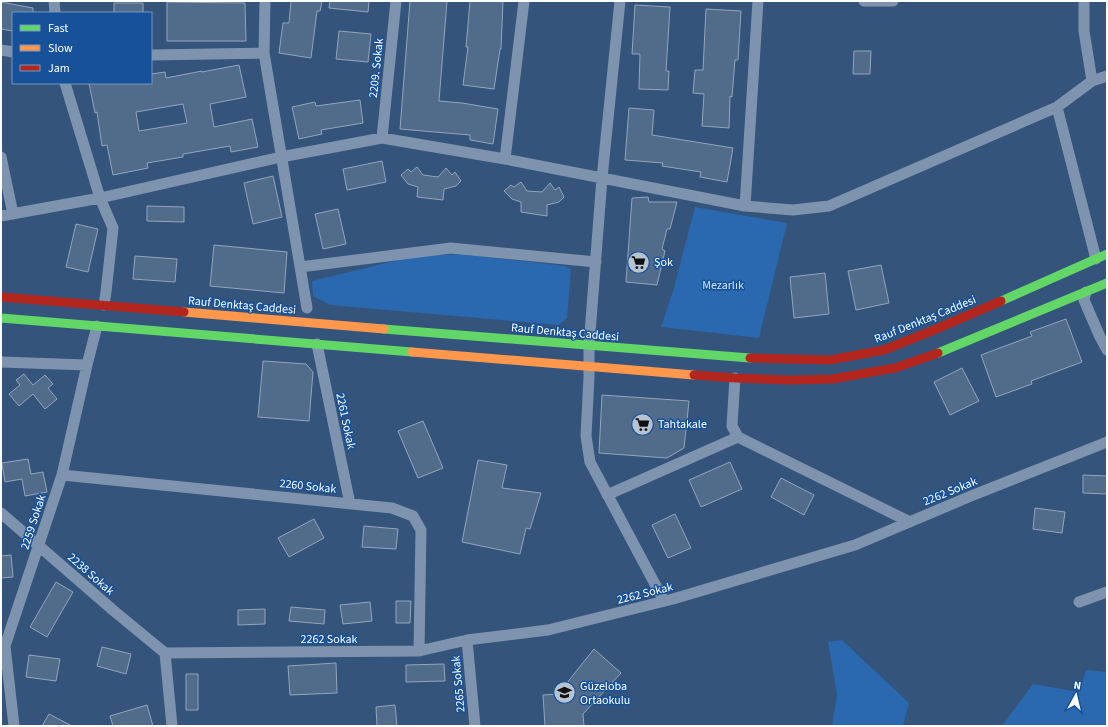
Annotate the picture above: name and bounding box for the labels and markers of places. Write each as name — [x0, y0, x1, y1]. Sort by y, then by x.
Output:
supermarket icon: Şok — [626, 249, 652, 275]
place label: Şok — [654, 254, 673, 271]
supermarket icon: Tahtakale — [630, 411, 656, 437]
place label: Tahtakale — [658, 416, 707, 433]
place label: Güzeloba Ortaokulu — [580, 678, 630, 709]
school or university icon: Güzeloba Ortaokulu — [552, 680, 578, 706]

